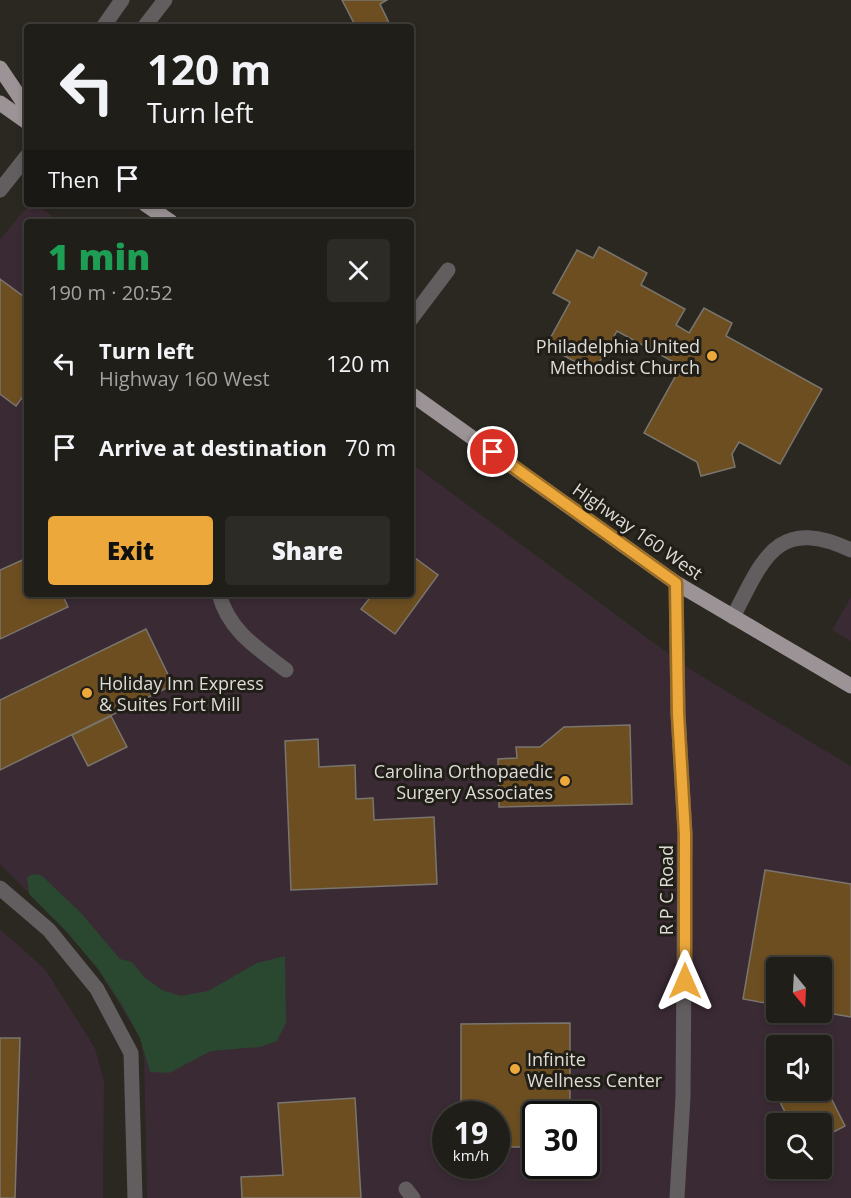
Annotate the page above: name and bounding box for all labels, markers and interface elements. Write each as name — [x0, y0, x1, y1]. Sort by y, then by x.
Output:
text: 120 m — [147, 40, 271, 97]
icon: left — [48, 48, 126, 126]
text: Turn left — [147, 94, 254, 131]
icon: arrive — [111, 162, 144, 195]
text: Then — [48, 164, 99, 194]
text: 1 min — [48, 232, 150, 281]
button: close — [327, 239, 390, 302]
text: 190 m · 20:52 — [48, 279, 173, 306]
place label: Philadelphia United Methodist Church — [536, 334, 700, 379]
text: Turn left — [99, 335, 194, 365]
icon: left — [48, 347, 81, 380]
text: 120 m — [326, 348, 390, 378]
marker: Philadelphia United Methodist Church — [705, 349, 719, 363]
text: Highway 160 West — [99, 365, 270, 392]
pin — [467, 426, 518, 477]
icon: arrive — [48, 431, 81, 464]
text: Arrive at destination — [99, 432, 327, 462]
text: 70 m — [345, 432, 396, 462]
icon: arrive — [476, 435, 509, 468]
street label: Highway 160 West — [568, 477, 708, 585]
button: Exit — [48, 516, 213, 585]
button: Share — [225, 516, 390, 585]
place label: Holiday Inn Express & Suites Fort Mill — [99, 671, 264, 716]
marker: Holiday Inn Express & Suites Fort Mill — [80, 686, 94, 700]
place label: Carolina Orthopaedic Surgery Associates — [374, 759, 553, 804]
marker: Carolina Orthopaedic Surgery Associates — [558, 774, 572, 788]
street label: R P C Road — [654, 845, 678, 935]
position arrow — [653, 949, 717, 1013]
north arrow — [766, 957, 832, 1023]
map controls — [766, 957, 832, 1179]
button: sound — [766, 1035, 832, 1101]
place label: Infinite Wellness Center — [527, 1047, 663, 1092]
marker: Infinite Wellness Center — [508, 1062, 522, 1076]
speed limit sign: 30 — [522, 1101, 600, 1179]
text: 19 — [454, 1112, 488, 1153]
button: search — [766, 1113, 832, 1179]
text: km/h — [453, 1145, 489, 1165]

